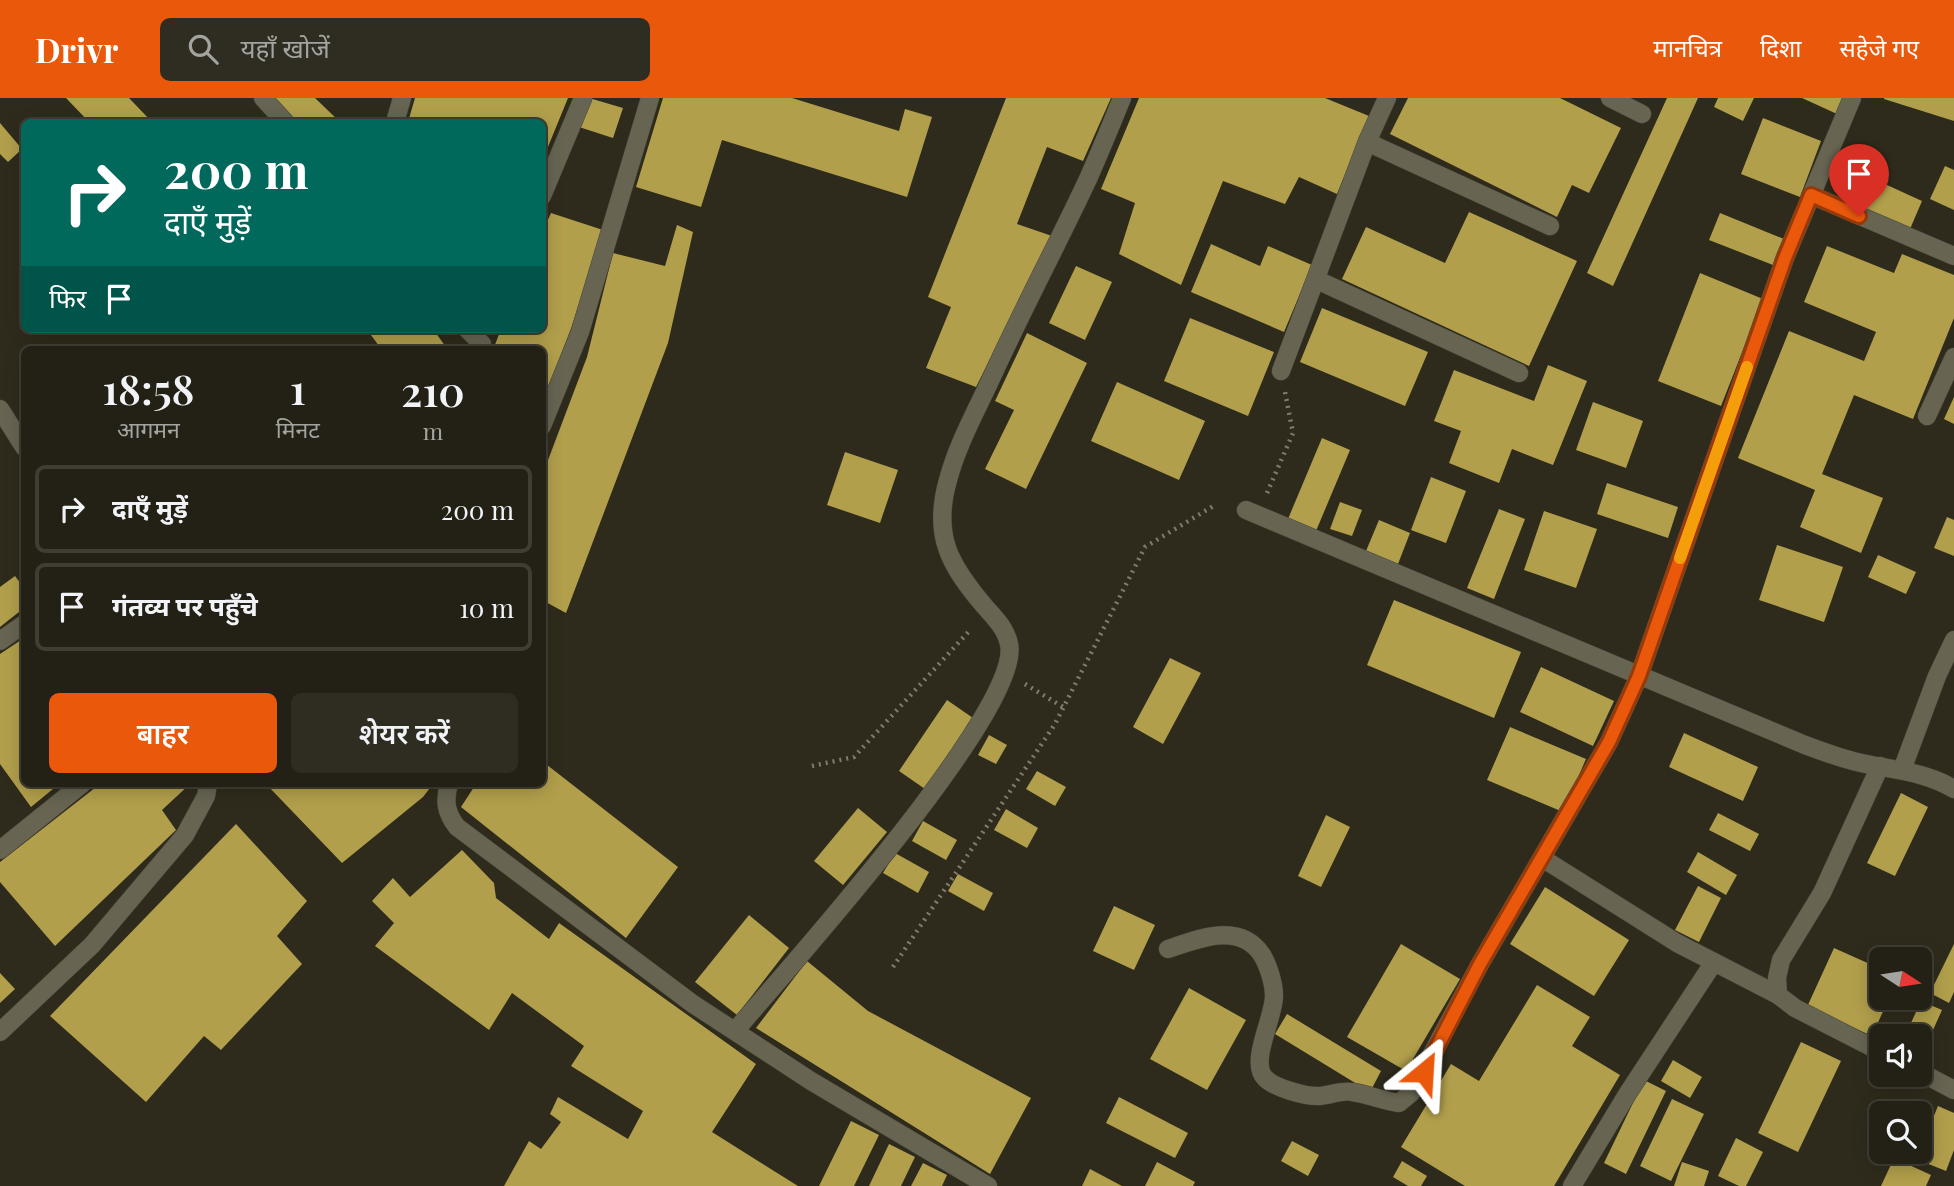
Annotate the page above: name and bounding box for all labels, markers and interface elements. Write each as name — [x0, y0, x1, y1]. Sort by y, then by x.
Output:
search box — [160, 18, 650, 81]
text: Drivr — [35, 27, 118, 71]
icon: search — [184, 30, 222, 68]
text: यहाँ खोजें — [240, 30, 330, 65]
text: मानचित्र — [1653, 31, 1722, 63]
text: दिशा — [1760, 31, 1801, 63]
text: सहेजे गए — [1839, 31, 1919, 63]
text: 200 m — [164, 136, 309, 201]
pin — [1829, 144, 1889, 216]
icon: right — [49, 147, 140, 238]
icon: arrive — [1840, 155, 1878, 193]
text: दाएँ मुड़ें — [164, 199, 251, 242]
text: फिर — [49, 280, 86, 315]
icon: arrive — [100, 280, 138, 318]
text: 18:58 — [102, 360, 195, 416]
text: 1 — [290, 360, 306, 416]
text: 210 — [401, 362, 465, 418]
text: आगमन — [117, 413, 180, 444]
text: मिनट — [276, 413, 320, 444]
text: m — [423, 415, 443, 446]
icon: right — [53, 490, 91, 528]
text: दाएँ मुड़ें — [112, 490, 188, 525]
text: 200 m — [441, 492, 514, 527]
icon: arrive — [53, 588, 91, 626]
text: गंतव्य पर पहुँचे — [112, 588, 258, 623]
text: 10 m — [459, 590, 514, 625]
button: बाहर — [49, 693, 277, 773]
button: शेयर करें — [291, 693, 518, 773]
north arrow — [1869, 947, 1932, 1010]
map controls — [1869, 947, 1932, 1164]
button: sound — [1869, 1024, 1932, 1087]
position arrow — [1387, 1035, 1461, 1109]
button: search — [1869, 1101, 1932, 1164]

